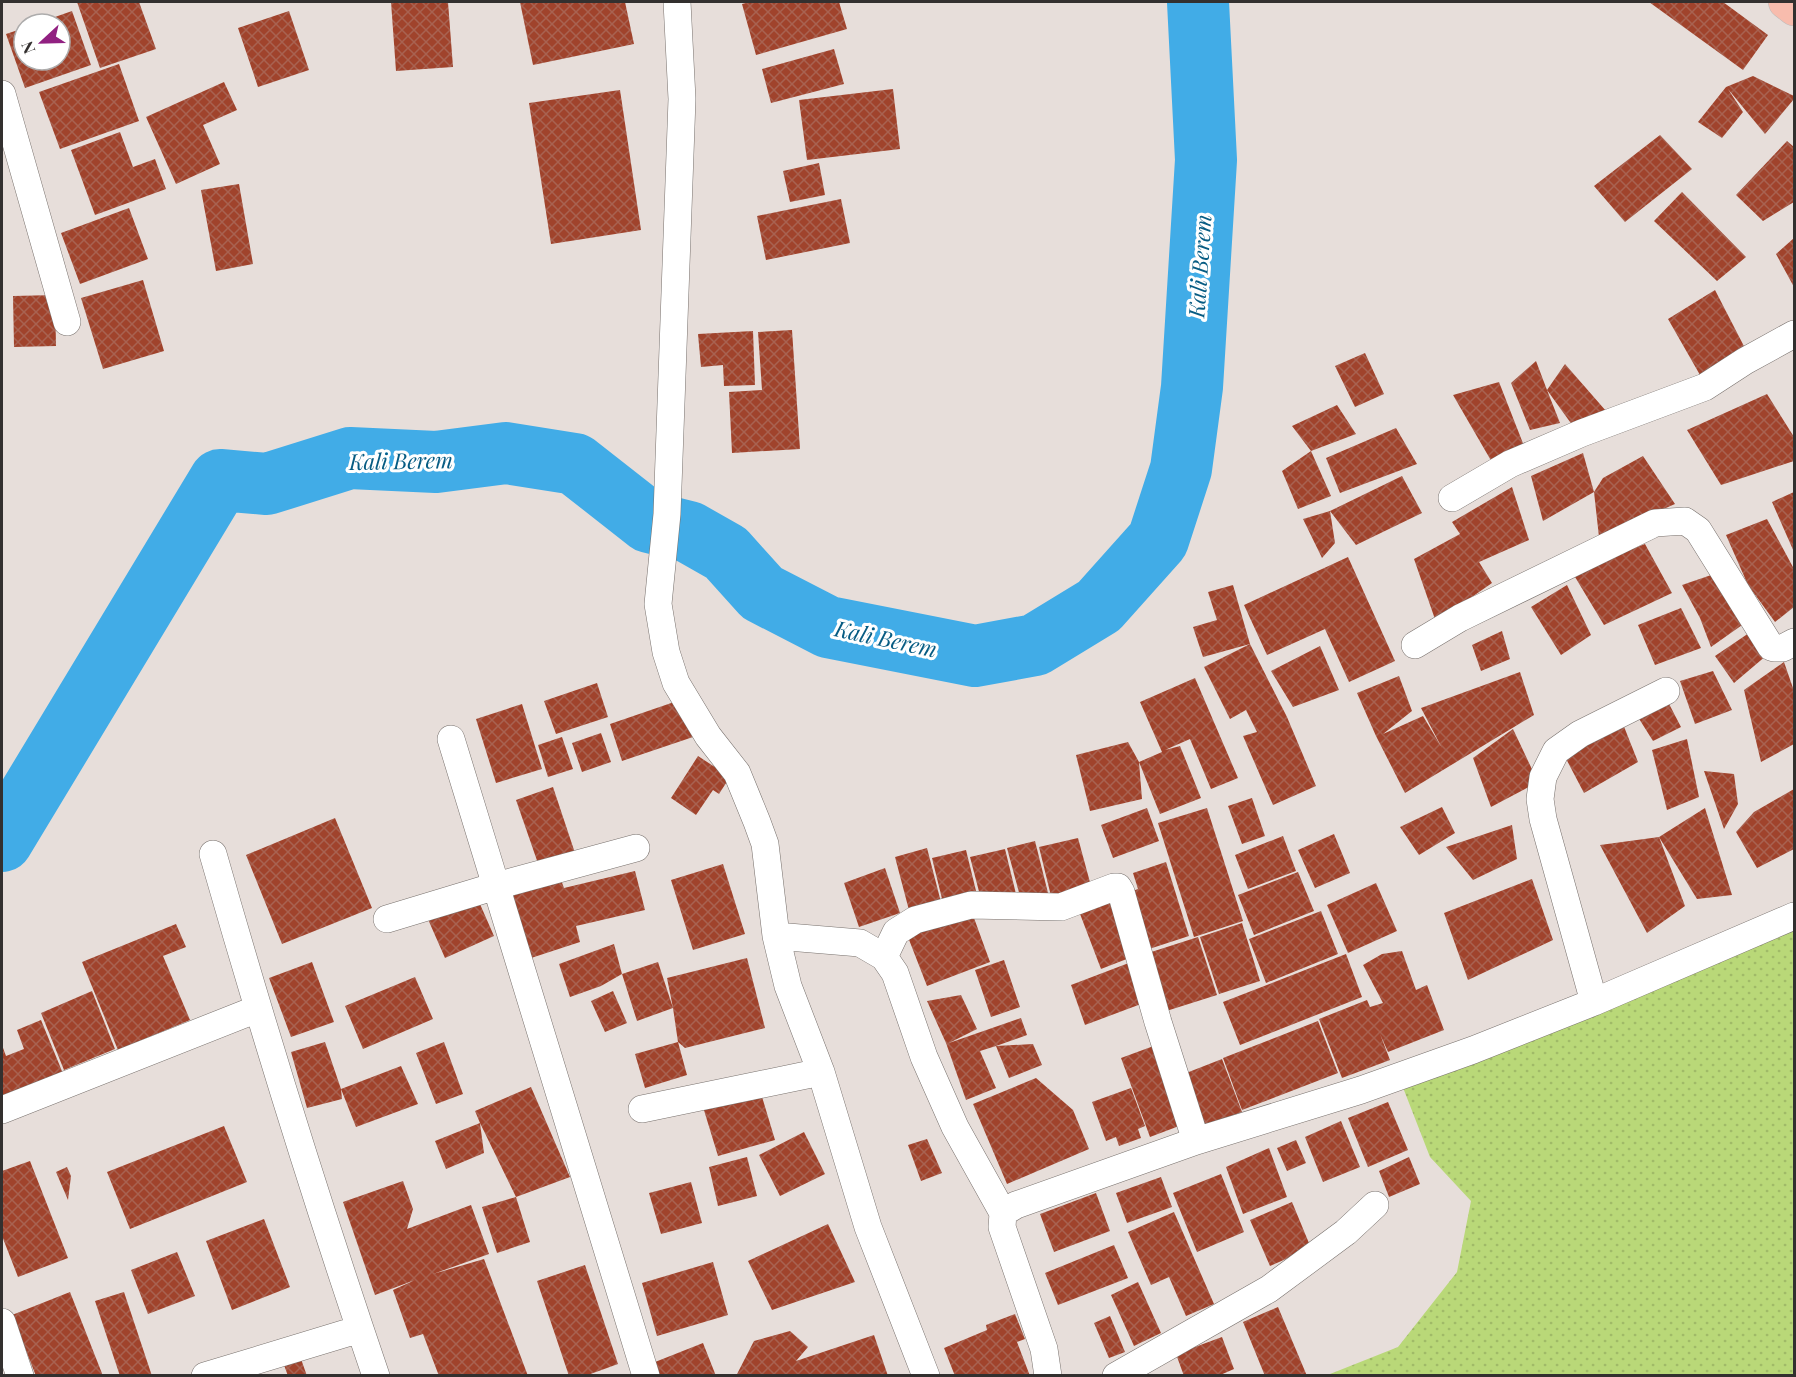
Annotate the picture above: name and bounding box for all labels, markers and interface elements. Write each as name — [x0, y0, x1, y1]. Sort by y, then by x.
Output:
north arrow — [12, 12, 72, 72]
text: N — [16, 38, 40, 57]
water label: Kali Berem — [1180, 213, 1218, 320]
water label: Kali Berem — [348, 444, 453, 476]
water label: Kali Berem — [831, 612, 940, 663]

